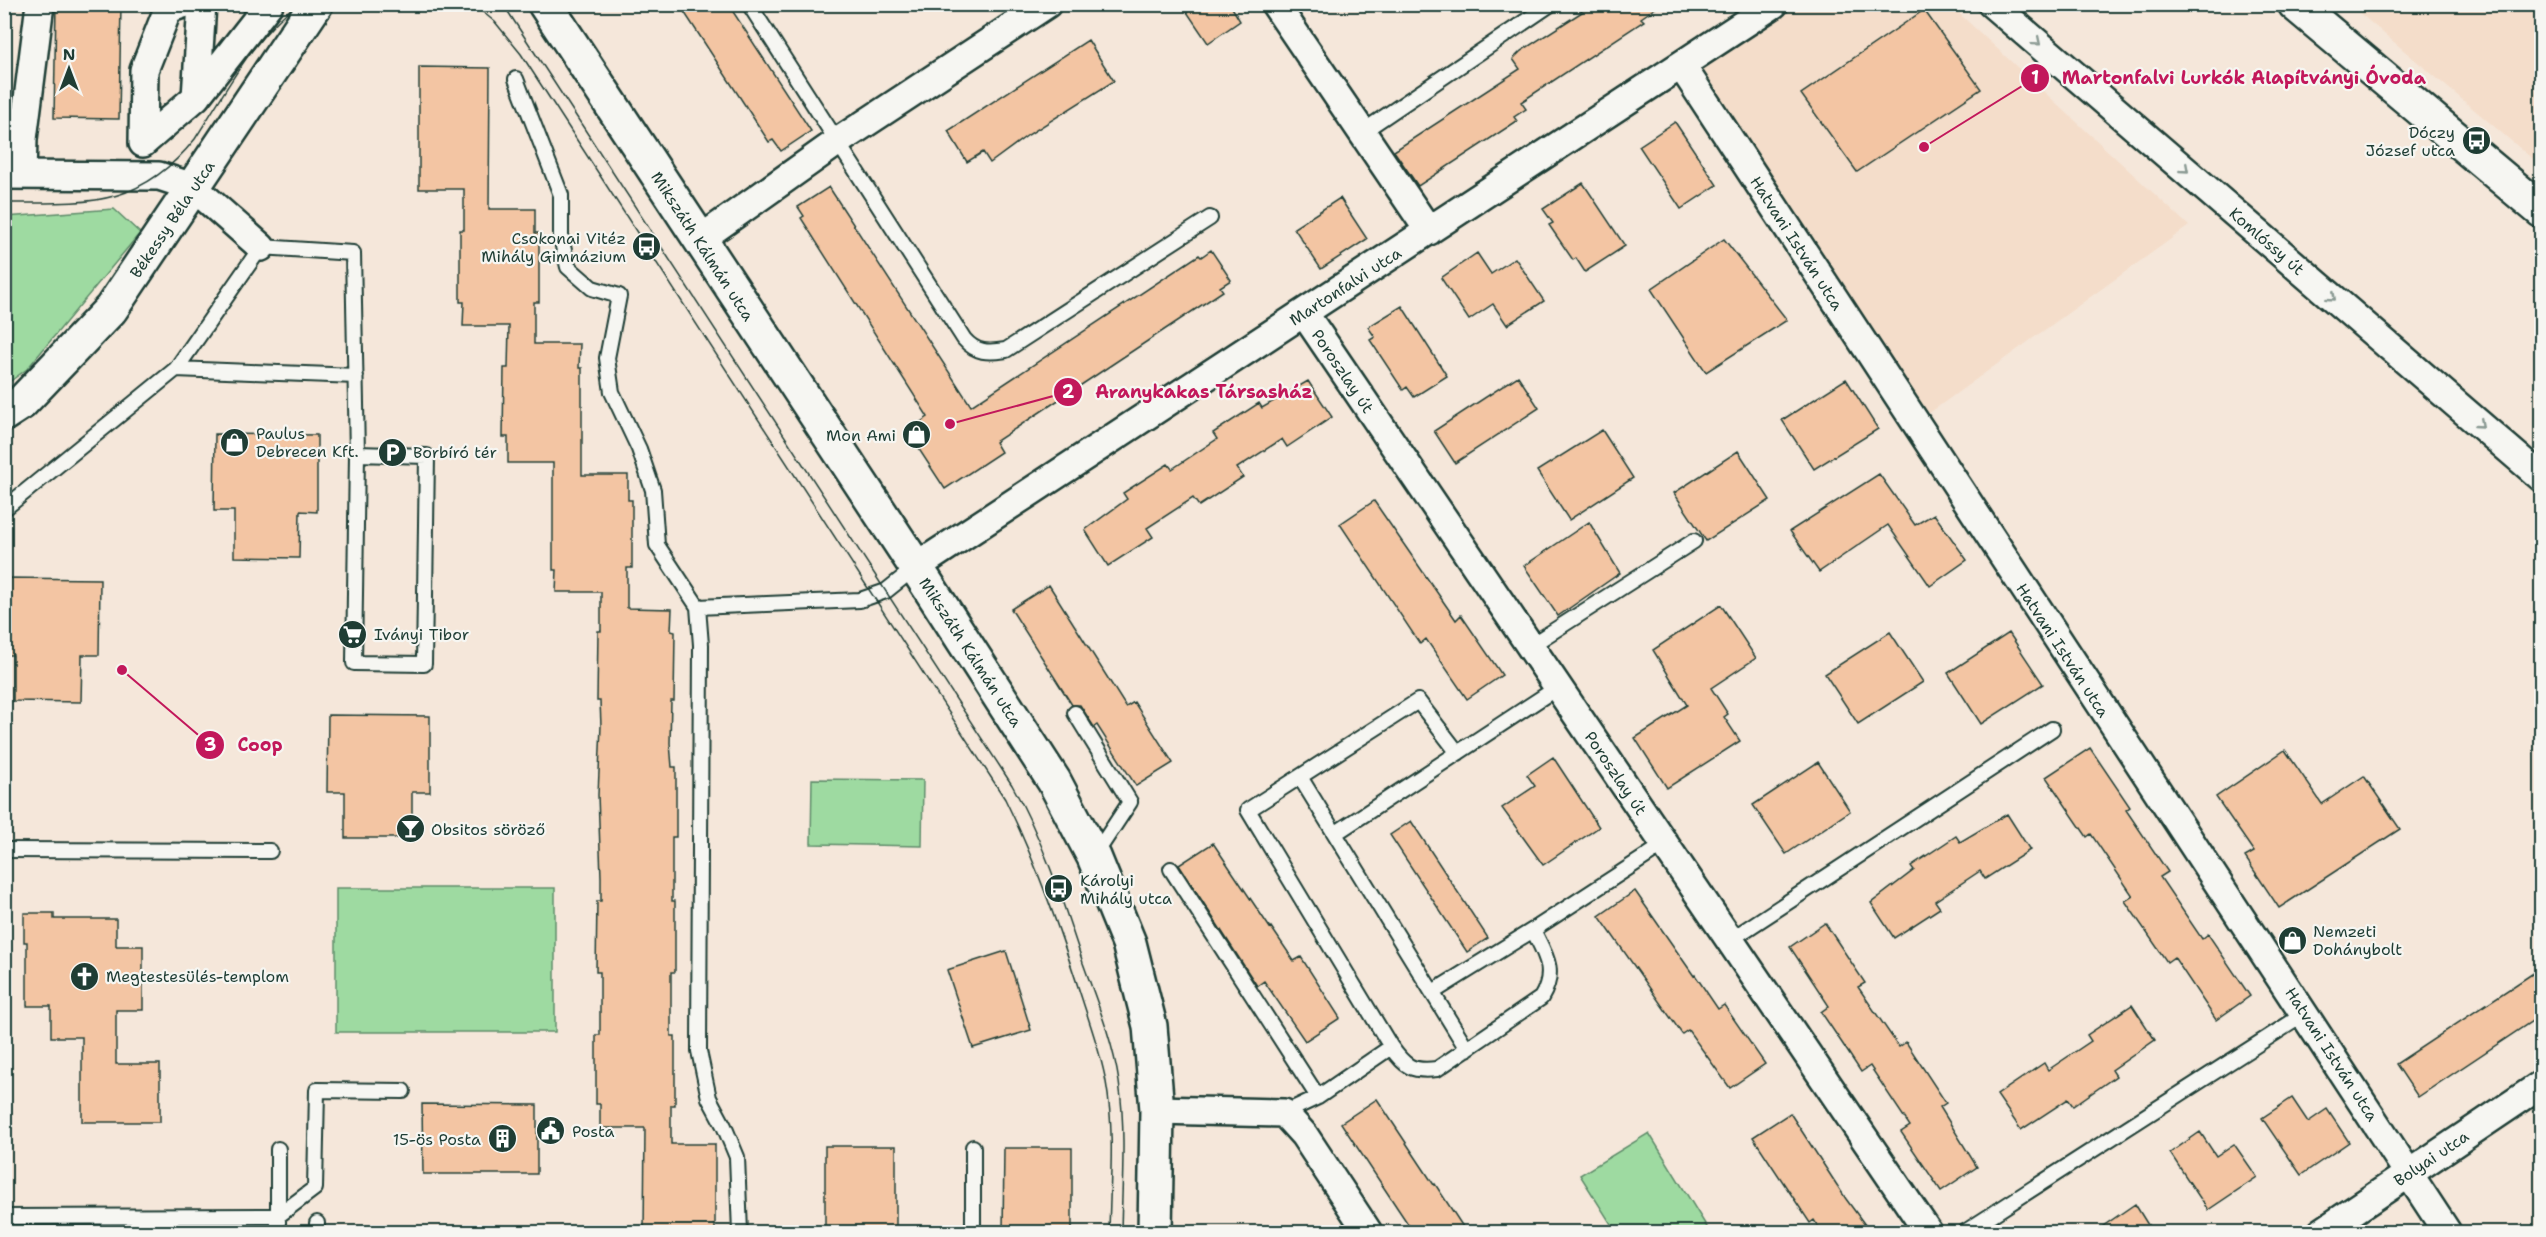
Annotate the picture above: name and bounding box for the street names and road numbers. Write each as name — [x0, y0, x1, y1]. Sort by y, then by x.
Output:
street label: Békessy Béla utca — [125, 156, 220, 282]
street label: Mikszáth Kálmán utca — [646, 167, 759, 325]
street label: Hatvani István utca — [1745, 172, 1848, 314]
street label: Komlóssy út — [2225, 203, 2309, 280]
street label: Martonfalvi utca — [1285, 242, 1405, 330]
street label: Poroszlay út — [1307, 325, 1378, 417]
street label: Mikszáth Kálmán utca — [914, 573, 1027, 731]
street label: Hatvani István utca — [2011, 579, 2114, 721]
street label: Poroszlay út — [1580, 727, 1651, 819]
street label: Hatvani István utca — [2280, 983, 2383, 1125]
street label: Bolyai utca — [2390, 1126, 2473, 1191]

